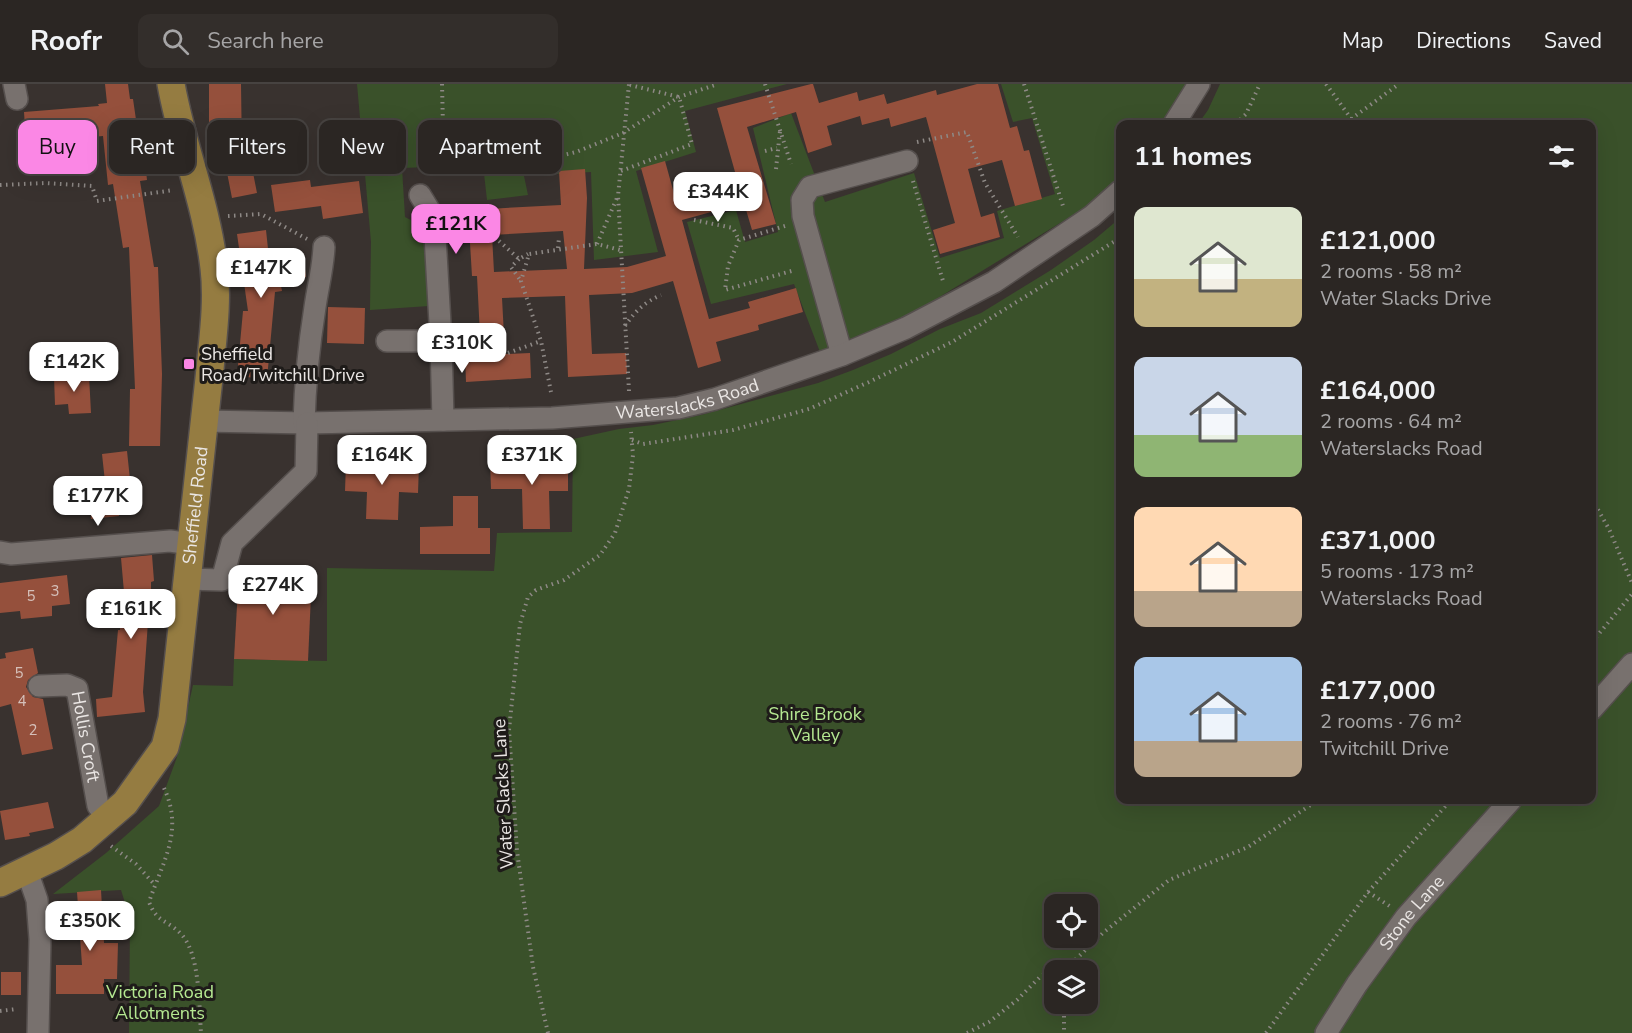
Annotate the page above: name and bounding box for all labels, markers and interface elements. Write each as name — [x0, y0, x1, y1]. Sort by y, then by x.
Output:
search box — [138, 14, 558, 68]
text: Roofr — [30, 22, 102, 60]
icon: search — [159, 25, 192, 58]
text: Search here — [207, 26, 324, 56]
text: Map — [1342, 27, 1383, 55]
text: Directions — [1416, 27, 1511, 55]
text: Saved — [1544, 27, 1602, 55]
chip: Buy — [18, 120, 97, 174]
chip: Rent — [109, 120, 195, 174]
chip: Filters — [207, 120, 307, 174]
chip: New — [319, 120, 406, 174]
chip: Apartment — [418, 120, 562, 174]
text: 11 homes — [1134, 139, 1252, 174]
icon: filters — [1545, 140, 1578, 173]
pin: £344K — [676, 172, 760, 223]
text: £344K — [687, 178, 749, 205]
pin: £121K — [414, 204, 498, 255]
text: £121K — [425, 210, 487, 237]
text: £121,000 — [1320, 223, 1436, 258]
icon: home — [1182, 231, 1254, 303]
pin: £147K — [219, 248, 303, 299]
text: £147K — [230, 254, 292, 281]
text: 2 rooms · 58 m² — [1320, 258, 1462, 285]
text: Water Slacks Drive — [1320, 285, 1491, 312]
pin: £310K — [420, 323, 504, 374]
text: £310K — [431, 329, 493, 356]
pin: £142K — [32, 342, 116, 393]
place label: Sheffield Road/Twitchill Drive — [201, 342, 365, 387]
text: £142K — [43, 348, 105, 375]
marker: Sheffield Road/Twitchill Drive — [182, 357, 196, 371]
street label: Waterslacks Road — [615, 373, 762, 425]
text: £164,000 — [1320, 373, 1436, 408]
icon: home — [1182, 381, 1254, 453]
text: 2 rooms · 64 m² — [1320, 408, 1462, 435]
pin: £164K — [340, 435, 424, 486]
pin: £371K — [490, 435, 574, 486]
text: Waterslacks Road — [1320, 435, 1483, 462]
text: £164K — [351, 441, 413, 468]
text: £371K — [501, 441, 563, 468]
street label: Sheffield Road — [177, 445, 214, 566]
pin: £177K — [56, 476, 140, 527]
text: £177K — [67, 482, 129, 509]
text: £371,000 — [1320, 523, 1436, 558]
icon: home — [1182, 531, 1254, 603]
text: 5 rooms · 173 m² — [1320, 558, 1474, 585]
pin: £274K — [231, 565, 315, 616]
text: £274K — [242, 571, 304, 598]
house number: 3 — [50, 581, 60, 601]
text: Waterslacks Road — [1320, 585, 1483, 612]
house number: 5 — [26, 586, 36, 606]
pin: £161K — [89, 589, 173, 640]
text: £161K — [100, 595, 162, 622]
house number: 5 — [14, 663, 24, 683]
text: £177,000 — [1320, 673, 1436, 708]
icon: home — [1182, 681, 1254, 753]
street label: Hollis Croft — [66, 689, 106, 785]
house number: 4 — [17, 691, 27, 711]
park label: Shire Brook Valley — [768, 702, 863, 747]
text: 2 rooms · 76 m² — [1320, 708, 1462, 735]
street label: Water Slacks Lane — [487, 718, 519, 870]
house number: 2 — [28, 720, 38, 740]
text: Twitchill Drive — [1320, 735, 1449, 762]
street label: Stone Lane — [1374, 870, 1450, 955]
map controls — [1044, 894, 1098, 1014]
button: locate — [1044, 894, 1098, 948]
pin: £350K — [48, 901, 132, 952]
text: £350K — [59, 907, 121, 934]
button: layers — [1044, 960, 1098, 1014]
park label: Victoria Road Allotments — [105, 980, 214, 1025]

